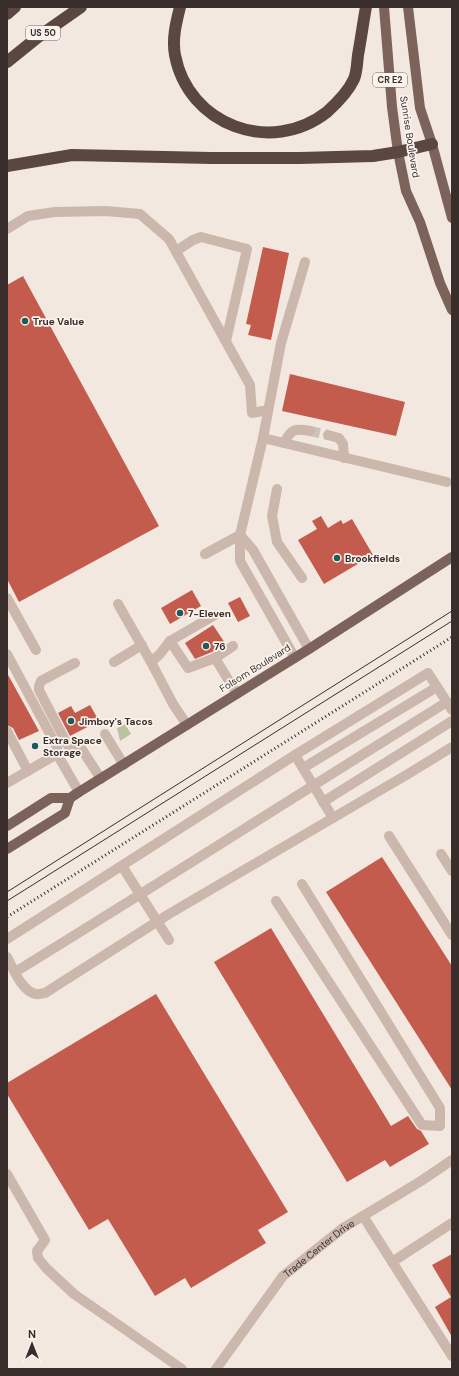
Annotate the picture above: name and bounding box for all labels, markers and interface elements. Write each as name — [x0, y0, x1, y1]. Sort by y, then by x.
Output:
road number: US 50 — [26, 26, 60, 40]
road number: CR E2 — [373, 73, 407, 87]
street label: Sunrise Boulevard — [397, 95, 423, 179]
place label: True Value — [33, 315, 84, 328]
marker: True Value — [20, 316, 30, 326]
place label: Brookfields — [345, 552, 400, 565]
marker: Brookfields — [332, 553, 342, 563]
place label: 7-Eleven — [188, 607, 231, 620]
marker: 7-Eleven — [175, 608, 185, 618]
place label: 76 — [214, 640, 226, 653]
marker: 76 — [201, 641, 211, 651]
street label: Folsom Boulevard — [217, 641, 293, 695]
place label: Jimboy's Tacos — [79, 715, 153, 728]
marker: Jimboy's Tacos — [66, 716, 76, 726]
place label: Extra Space Storage — [43, 734, 102, 759]
marker: Extra Space Storage — [30, 741, 40, 751]
street label: Trade Center Drive — [280, 1216, 357, 1280]
north arrow — [12, 1324, 52, 1364]
text: N — [28, 1327, 36, 1341]

